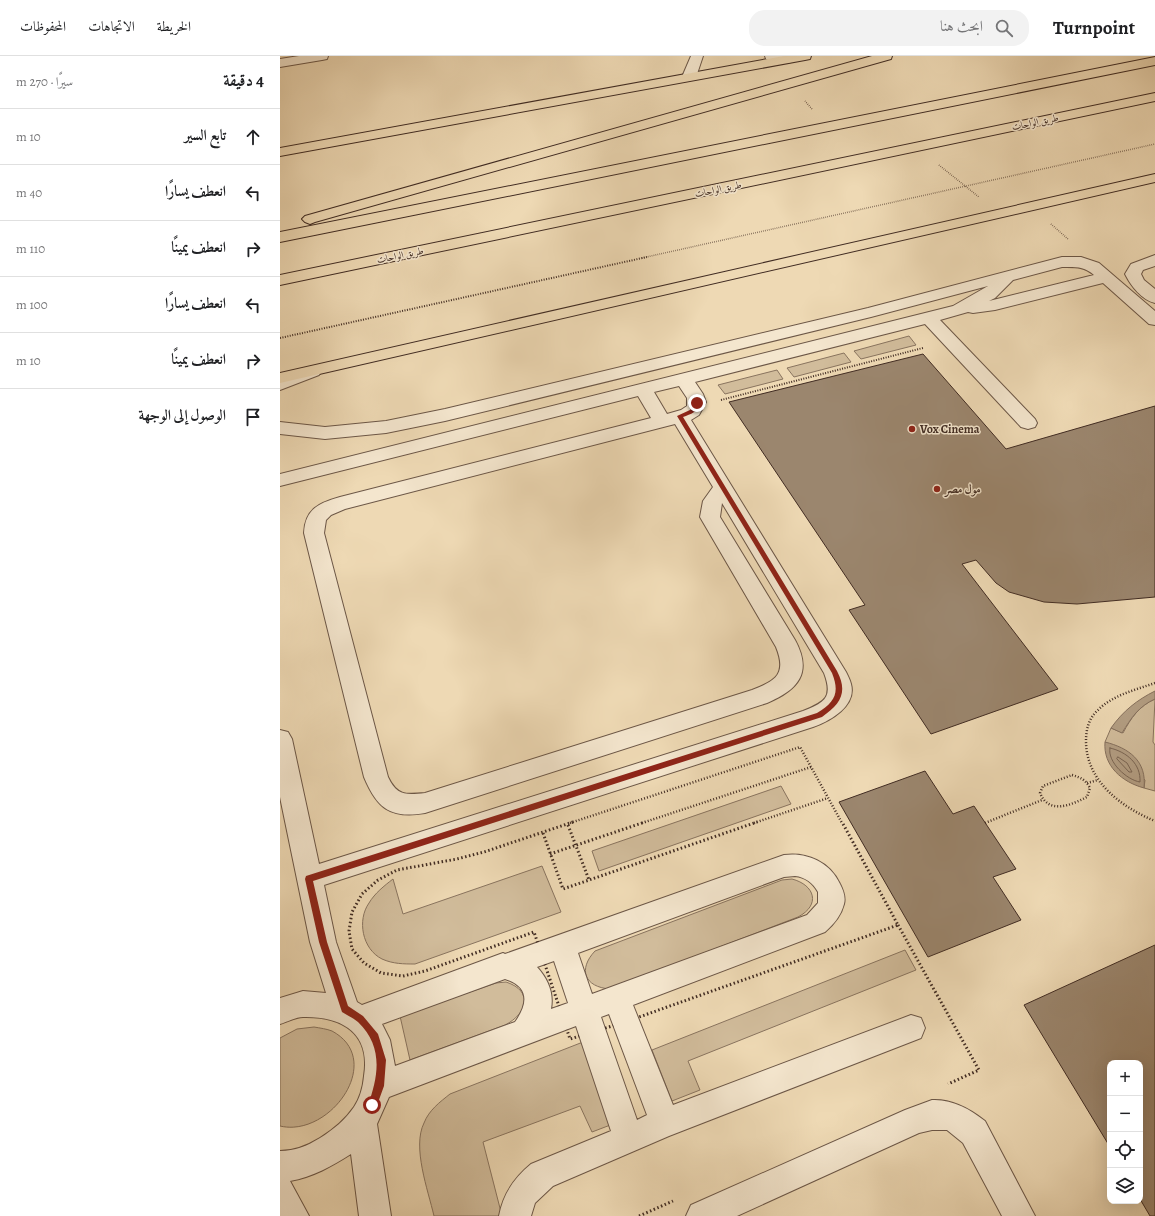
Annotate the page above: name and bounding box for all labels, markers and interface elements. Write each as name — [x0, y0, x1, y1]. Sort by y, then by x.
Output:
search box — [749, 10, 1029, 46]
text: Turnpoint — [1053, 15, 1135, 41]
text: ابحث هنا — [940, 16, 983, 36]
text: المحفوظات — [20, 17, 66, 36]
text: الاتجاهات — [88, 17, 135, 36]
text: الخريطة — [157, 17, 191, 36]
icon: search — [993, 17, 1015, 39]
text: 4 دقيقة — [223, 69, 264, 92]
text: سيرًا · 270 m — [16, 73, 73, 90]
street label: طريق الواحات — [1010, 111, 1060, 133]
text: تابع السير — [184, 125, 226, 145]
icon: ahead — [242, 126, 264, 148]
text: 10 m — [16, 128, 41, 145]
street label: طريق الواحات — [693, 178, 743, 200]
text: انعطف يسارًا — [165, 181, 226, 201]
icon: left — [242, 182, 264, 204]
text: 40 m — [16, 184, 42, 201]
text: انعطف يمينًا — [171, 237, 226, 257]
icon: right — [242, 238, 264, 260]
text: 110 m — [16, 240, 45, 257]
street label: طريق الواحات — [375, 244, 425, 266]
text: انعطف يسارًا — [165, 293, 226, 313]
icon: left — [242, 294, 264, 316]
text: 100 m — [16, 296, 48, 313]
text: انعطف يمينًا — [171, 349, 226, 369]
icon: right — [242, 350, 264, 372]
text: 10 m — [16, 352, 41, 369]
route end — [688, 394, 706, 412]
text: الوصول إلى الوجهة — [139, 405, 226, 425]
icon: arrive — [242, 406, 264, 428]
place label: Vox Cinema — [919, 421, 980, 437]
marker: Vox Cinema — [907, 424, 917, 434]
place label: مول مصر — [943, 481, 981, 498]
marker: مول مصر — [932, 484, 942, 494]
map controls — [1107, 1060, 1143, 1204]
button: + — [1107, 1060, 1143, 1096]
route start — [363, 1096, 381, 1114]
button: − — [1107, 1096, 1143, 1132]
button: locate — [1107, 1132, 1143, 1168]
button: layers — [1107, 1168, 1143, 1204]

